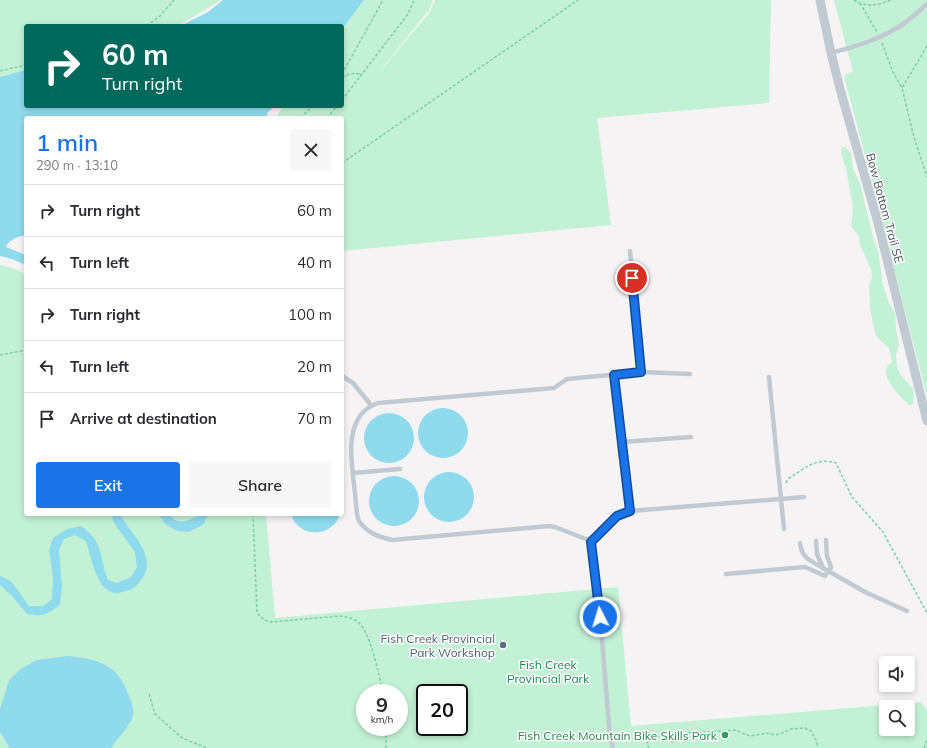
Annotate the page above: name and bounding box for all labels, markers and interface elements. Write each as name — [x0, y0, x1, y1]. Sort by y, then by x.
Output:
text: 60 m — [102, 37, 168, 72]
icon: right — [36, 40, 88, 92]
text: Turn right — [102, 72, 182, 95]
text: 1 min — [36, 127, 98, 157]
button: close — [290, 129, 332, 171]
street label: Bow Bottom Trail SE — [863, 151, 907, 265]
text: 290 m · 13:10 — [36, 157, 118, 173]
icon: right — [36, 200, 58, 222]
text: Turn right — [70, 201, 140, 220]
text: 60 m — [297, 201, 332, 220]
icon: left — [36, 252, 58, 274]
text: Turn left — [70, 253, 129, 272]
text: 40 m — [297, 253, 332, 272]
pin — [615, 261, 649, 295]
icon: arrive — [621, 267, 643, 289]
icon: right — [36, 304, 58, 326]
text: Turn right — [70, 305, 140, 324]
text: 100 m — [288, 305, 332, 324]
icon: left — [36, 356, 58, 378]
text: Turn left — [70, 357, 129, 376]
text: 20 m — [297, 357, 332, 376]
icon: arrive — [36, 408, 58, 430]
text: Arrive at destination — [70, 409, 217, 428]
text: 70 m — [297, 409, 332, 428]
button: Exit — [36, 462, 180, 508]
button: Share — [188, 462, 332, 508]
position arrow — [579, 596, 621, 638]
place label: Fish Creek Provincial Park Workshop — [381, 631, 495, 660]
marker: Fish Creek Provincial Park Workshop — [498, 640, 508, 650]
map controls — [879, 656, 915, 736]
button: sound — [879, 656, 915, 692]
park label: Fish Creek Provincial Park — [507, 657, 590, 686]
speed limit sign: 20 — [416, 684, 468, 736]
text: 9 — [376, 692, 388, 717]
button: search — [879, 700, 915, 736]
text: km/h — [371, 713, 393, 726]
place label: Fish Creek Mountain Bike Skills Park — [518, 728, 718, 743]
marker: Fish Creek Mountain Bike Skills Park — [720, 730, 730, 740]

